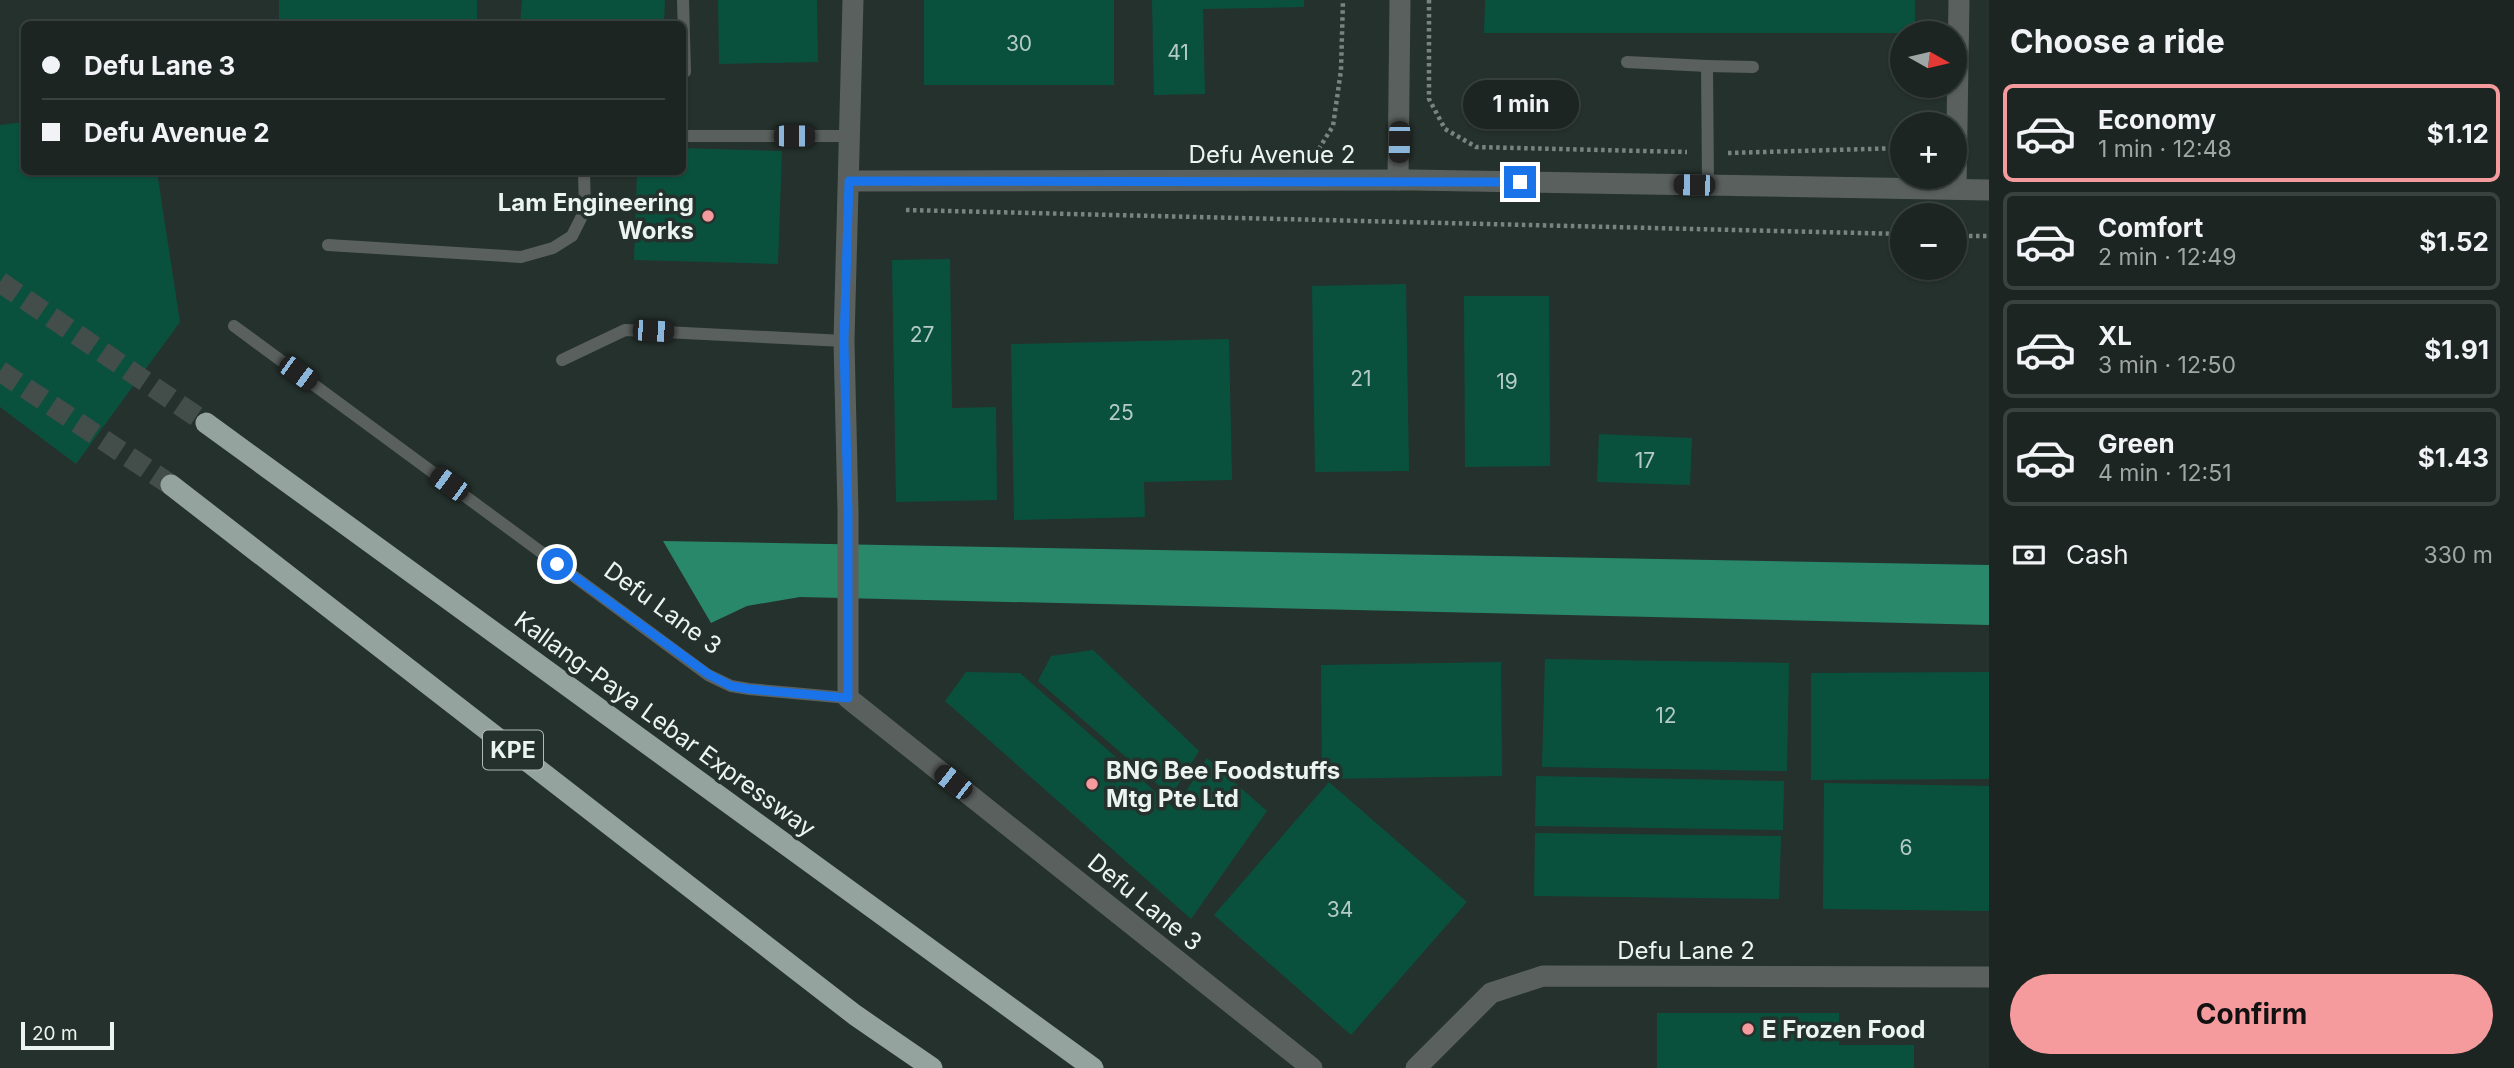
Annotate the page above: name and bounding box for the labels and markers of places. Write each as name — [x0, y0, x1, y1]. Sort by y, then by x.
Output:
place label: Lam Engineering Works — [498, 188, 694, 245]
marker: Lam Engineering Works — [700, 208, 716, 224]
place label: BNG Bee Foodstuffs Mtg Pte Ltd — [1106, 756, 1340, 813]
marker: BNG Bee Foodstuffs Mtg Pte Ltd — [1084, 776, 1100, 792]
place label: E Frozen Food — [1762, 1015, 1925, 1044]
marker: E Frozen Food — [1740, 1021, 1756, 1037]

